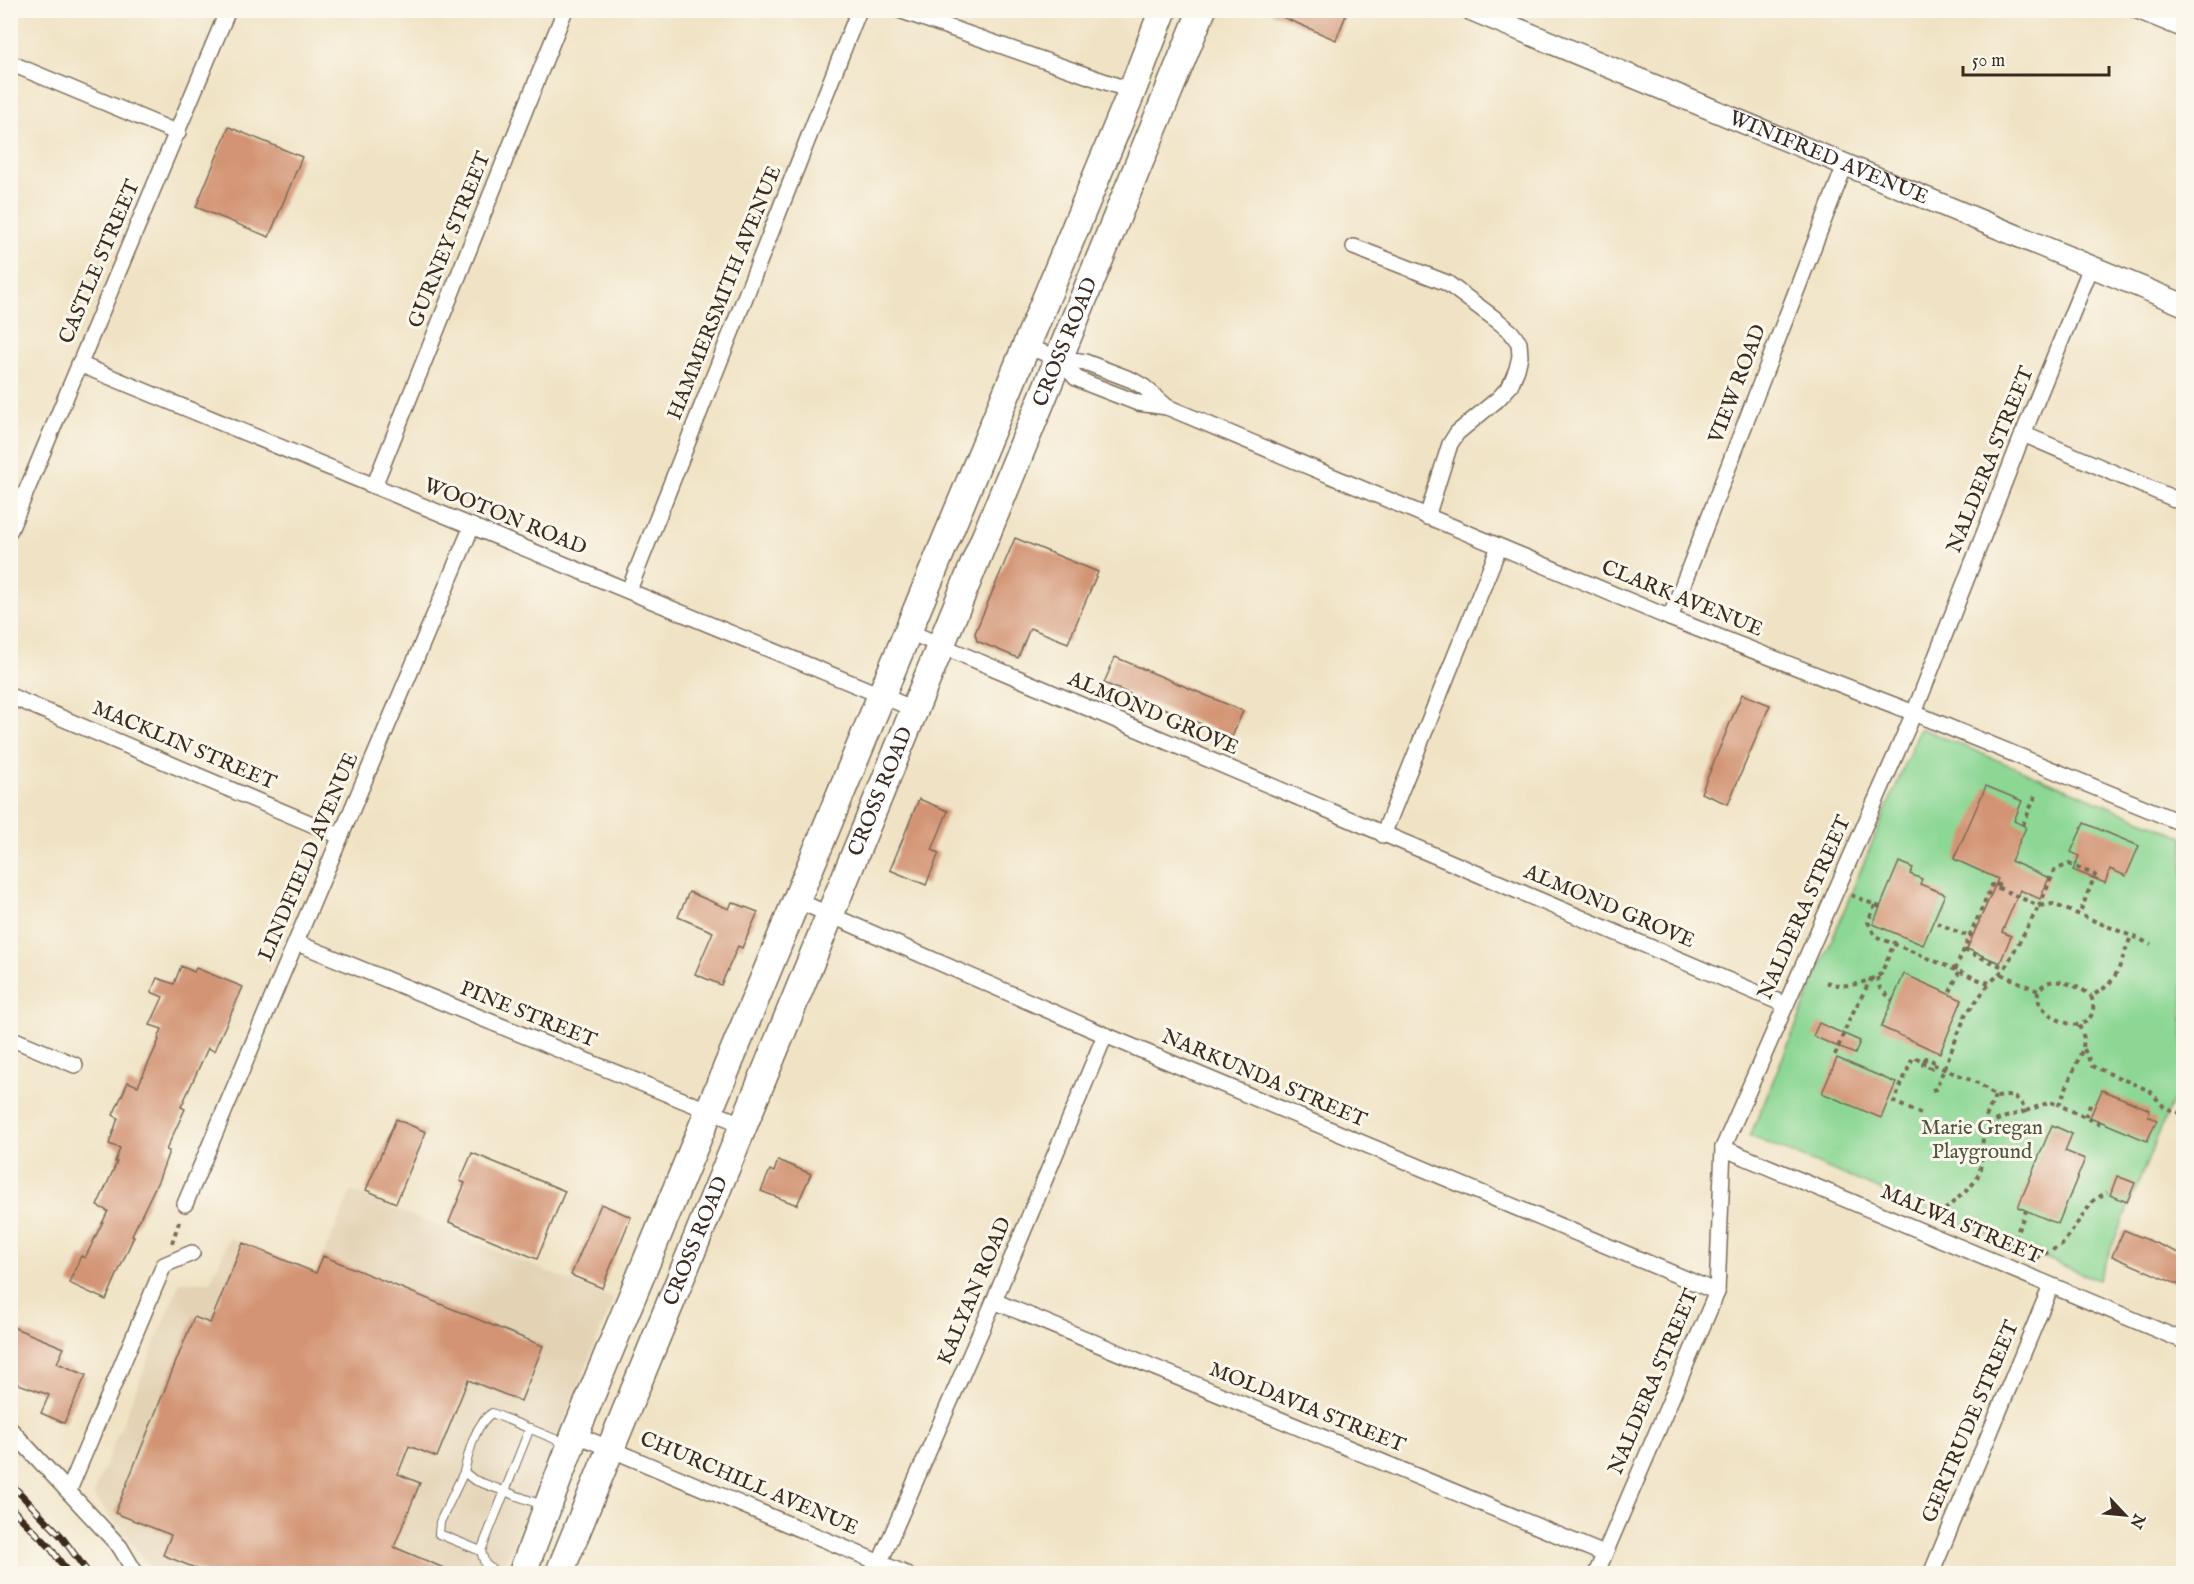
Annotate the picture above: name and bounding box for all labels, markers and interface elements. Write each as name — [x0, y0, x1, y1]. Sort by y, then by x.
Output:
scale bar — [1963, 39, 2108, 77]
text: 50 m — [1972, 50, 2005, 73]
street label: WINIFRED AVENUE — [1725, 104, 1932, 211]
street label: GURNEY STREET — [402, 147, 498, 332]
street label: HAMMERSMITH AVENUE — [662, 162, 788, 424]
street label: CASTLE STREET — [53, 175, 147, 348]
street label: CROSS ROAD — [1027, 273, 1104, 411]
street label: VIEW ROAD — [1703, 321, 1773, 448]
street label: NALDERA STREET — [1941, 362, 2041, 557]
street label: WOOTON ROAD — [420, 472, 590, 562]
street label: CLARK AVENUE — [1597, 554, 1767, 644]
street label: ALMOND GROVE — [1063, 665, 1242, 762]
street label: MACKLIN STREET — [88, 695, 281, 797]
street label: CROSS ROAD — [842, 723, 919, 860]
street label: LINDFIELD AVENUE — [253, 749, 365, 965]
street label: NALDERA STREET — [1752, 811, 1858, 1004]
street label: ALMOND GROVE — [1519, 858, 1698, 955]
street label: PINE STREET — [456, 975, 601, 1055]
street label: NARKUNDA STREET — [1157, 1024, 1371, 1135]
park label: Marie Gregan Playground — [1921, 1115, 2043, 1166]
street label: CROSS ROAD — [657, 1172, 735, 1310]
street label: MALWA STREET — [1876, 1179, 2046, 1271]
street label: KALYAN ROAD — [932, 1213, 1018, 1369]
street label: NALDERA STREET — [1603, 1284, 1706, 1479]
street label: GERTRUDE STREET — [1916, 1316, 2026, 1527]
street label: MOLDAVIA STREET — [1205, 1356, 1410, 1460]
street label: CHURCHILL AVENUE — [636, 1426, 862, 1542]
north arrow — [2095, 1485, 2155, 1545]
text: N — [2125, 1509, 2149, 1531]

